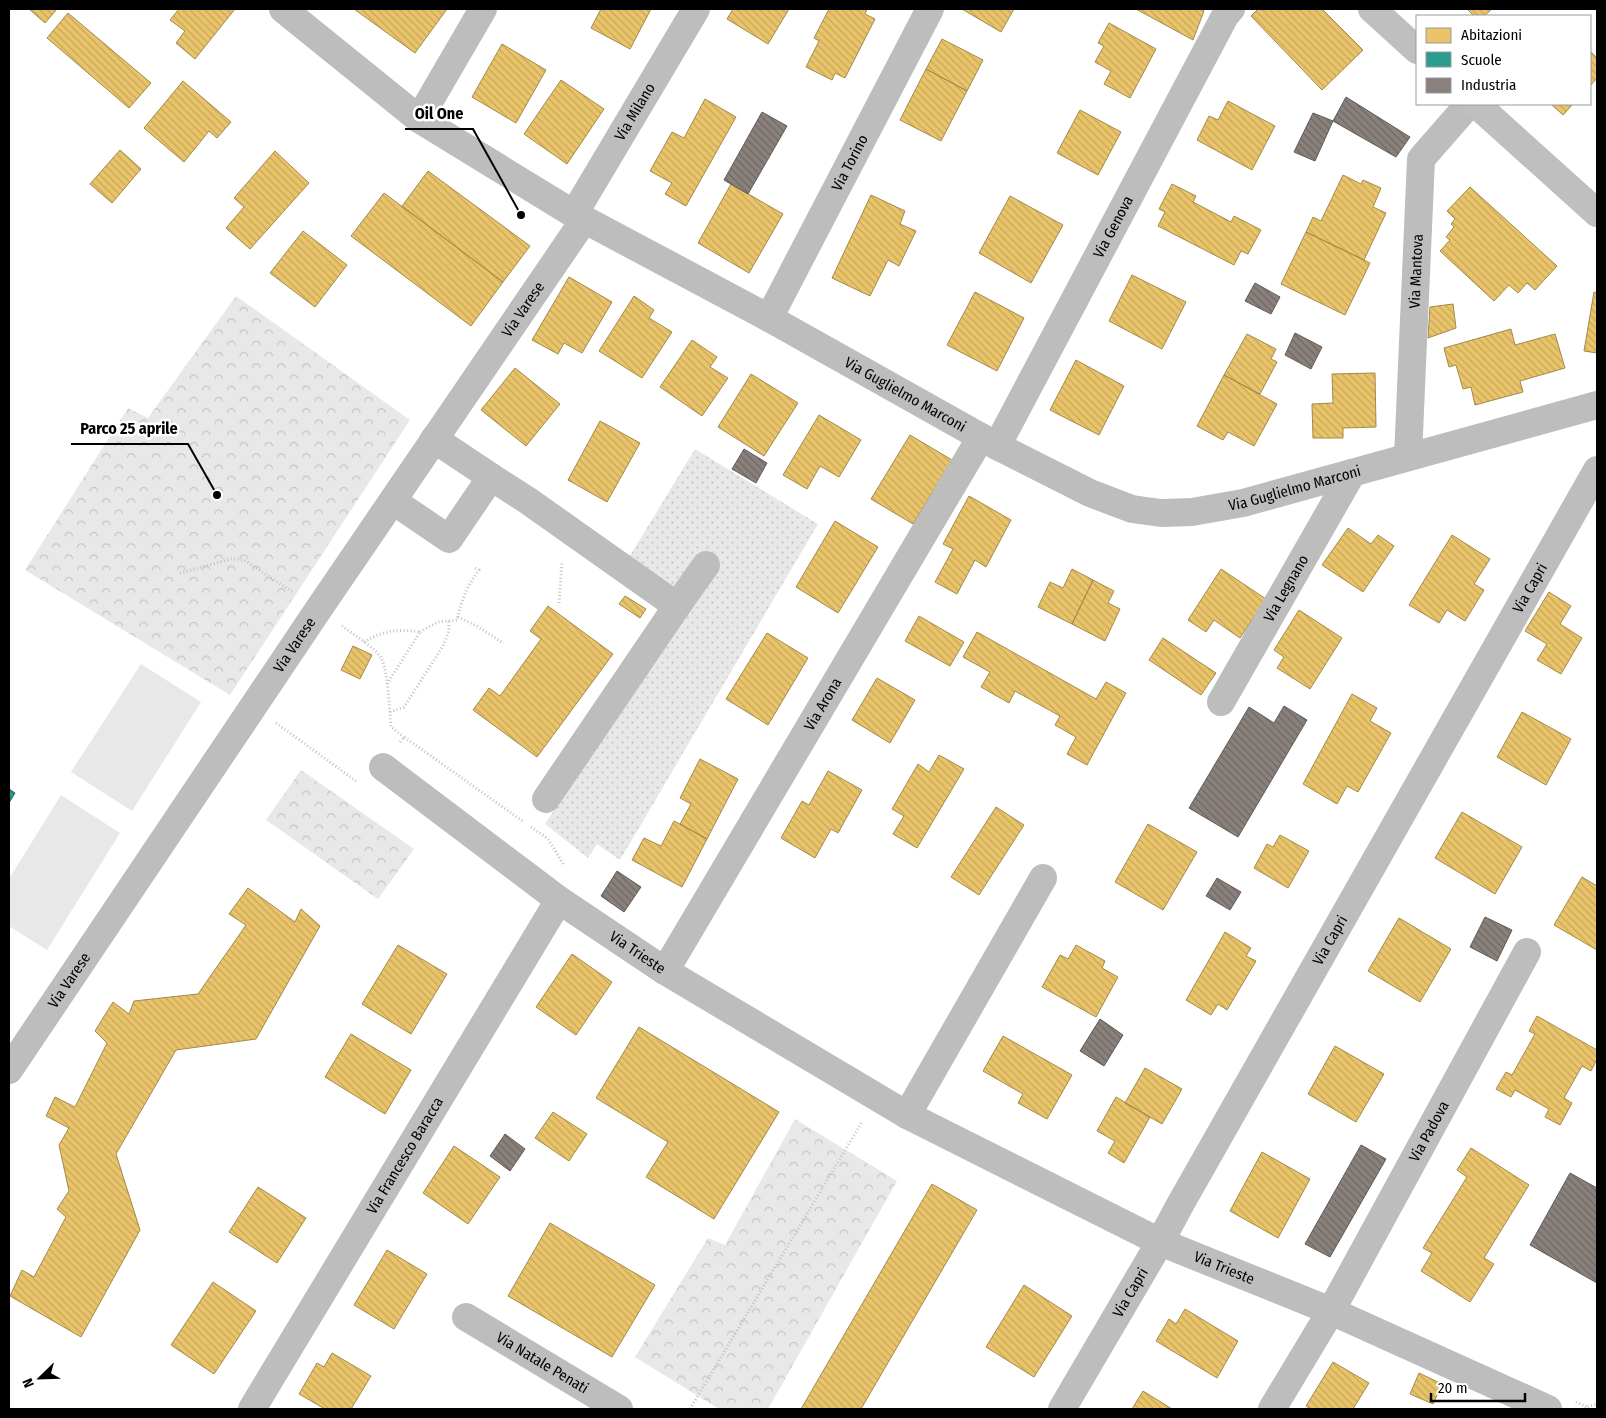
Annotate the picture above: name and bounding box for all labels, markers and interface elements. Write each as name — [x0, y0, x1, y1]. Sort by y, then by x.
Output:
legend — [1416, 15, 1591, 105]
text: Abitazioni — [1461, 26, 1522, 44]
text: Scuole — [1461, 51, 1502, 69]
text: Industria — [1461, 76, 1516, 94]
street label: Via Milano — [611, 80, 659, 144]
callout: Oil One — [405, 98, 473, 129]
text: Oil One — [415, 104, 463, 123]
street label: Via Torino — [828, 131, 872, 194]
street label: Via Genova — [1089, 193, 1137, 261]
street label: Via Mantova — [1405, 234, 1427, 309]
street label: Via Varese — [498, 278, 548, 340]
street label: Via Guglielmo Marconi — [841, 353, 969, 436]
callout: Parco 25 aprile — [71, 413, 188, 444]
text: Parco 25 aprile — [80, 419, 178, 438]
street label: Via Guglielmo Marconi — [1227, 462, 1363, 514]
street label: Via Legnano — [1260, 552, 1312, 625]
street label: Via Capri — [1509, 560, 1551, 616]
street label: Via Varese — [270, 614, 319, 676]
street label: Via Arona — [800, 675, 845, 734]
street label: Via Capri — [1309, 912, 1351, 968]
street label: Via Trieste — [606, 927, 669, 978]
street label: Via Varese — [44, 949, 94, 1011]
street label: Via Francesco Baracca — [363, 1094, 447, 1217]
street label: Via Padova — [1405, 1098, 1453, 1165]
street label: Via Trieste — [1191, 1248, 1257, 1288]
street label: Via Capri — [1109, 1265, 1152, 1320]
street label: Via Natale Penati — [493, 1328, 592, 1397]
north arrow — [15, 1353, 65, 1403]
scale bar — [1431, 1370, 1525, 1402]
text: N — [19, 1376, 38, 1390]
text: 20 m — [1438, 1379, 1468, 1397]

